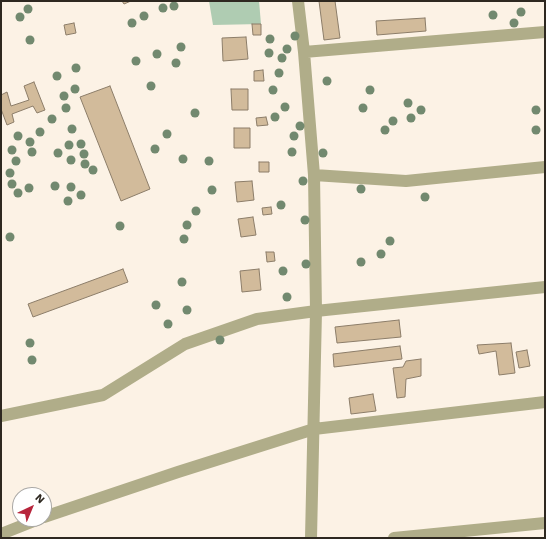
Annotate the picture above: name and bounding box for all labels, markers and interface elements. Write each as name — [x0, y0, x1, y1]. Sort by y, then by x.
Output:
north arrow — [12, 487, 52, 527]
text: N — [33, 491, 47, 506]

